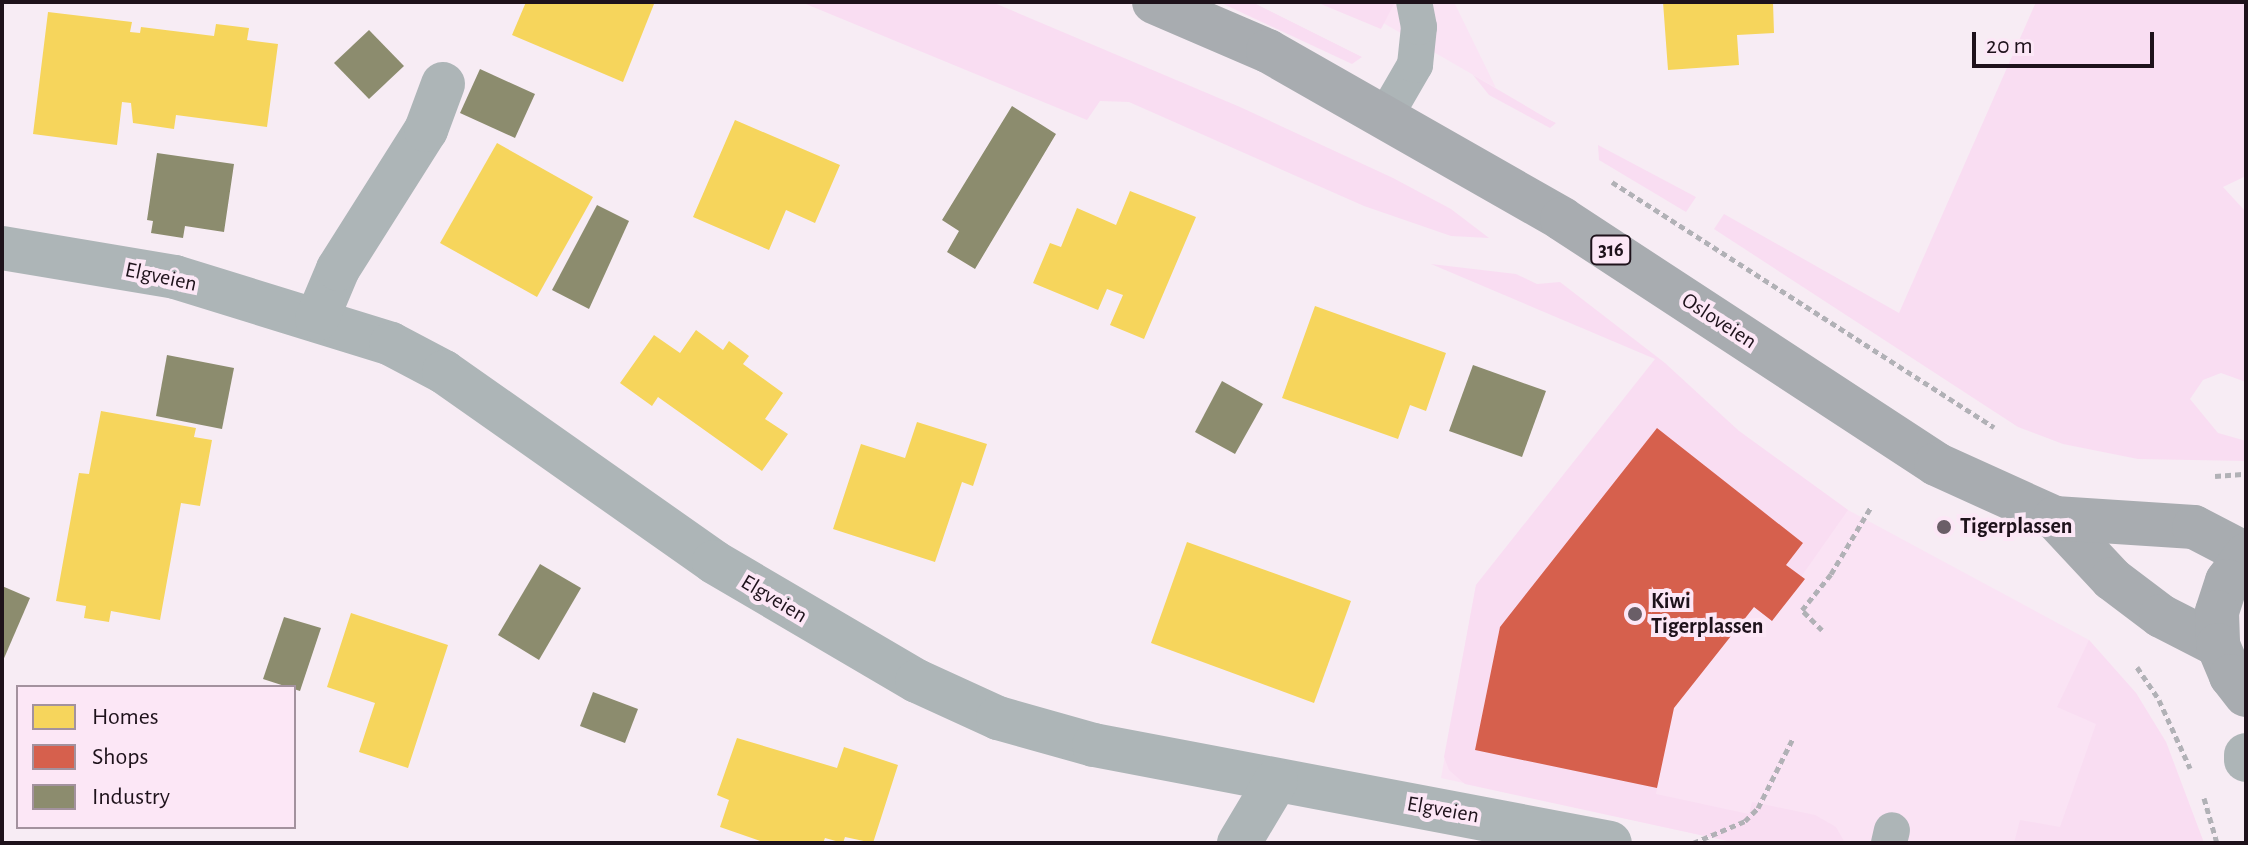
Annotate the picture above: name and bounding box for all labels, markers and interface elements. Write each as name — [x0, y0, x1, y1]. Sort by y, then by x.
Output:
scale bar — [1976, 16, 2158, 66]
text: 20 m — [1986, 34, 2033, 58]
road number: 316 — [1589, 234, 1633, 266]
street label: Elgveien — [123, 257, 199, 297]
street label: Osloveien — [1677, 287, 1761, 355]
place label: Tigerplassen — [1960, 514, 2072, 540]
marker: Tigerplassen — [1935, 518, 1953, 536]
street label: Elgveien — [736, 569, 812, 629]
place label: Kiwi Tigerplassen — [1651, 588, 1763, 640]
marker: Kiwi Tigerplassen — [1626, 605, 1644, 623]
legend — [16, 685, 296, 829]
text: Homes — [92, 705, 159, 729]
text: Shops — [92, 745, 148, 769]
text: Industry — [92, 785, 170, 809]
street label: Elgveien — [1405, 791, 1481, 829]

